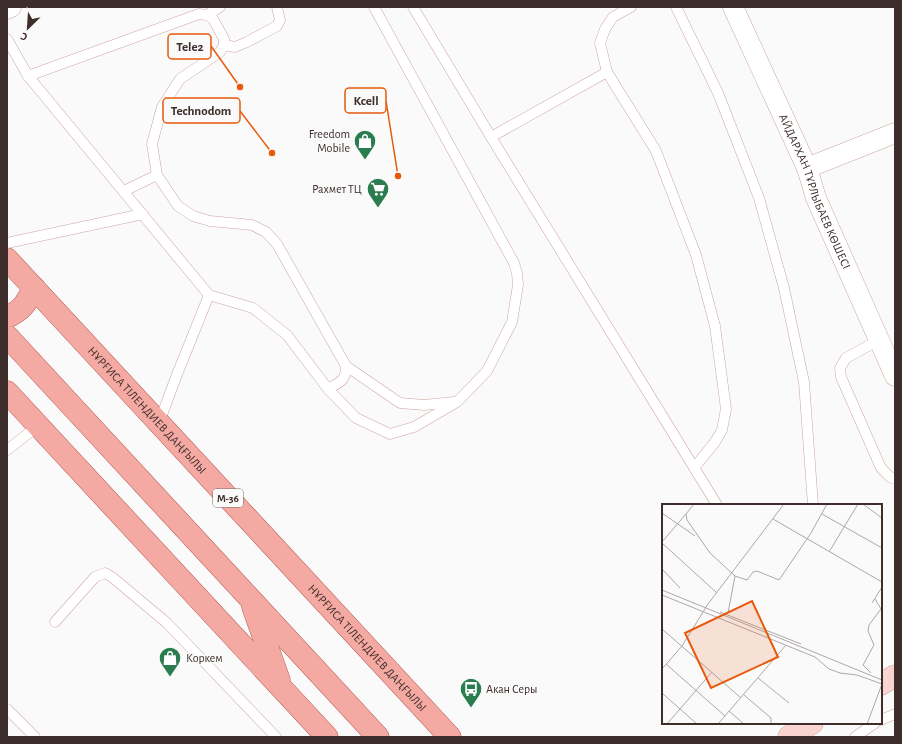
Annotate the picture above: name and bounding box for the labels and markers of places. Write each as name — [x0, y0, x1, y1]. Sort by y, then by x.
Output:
callout: Tele2 — [168, 34, 211, 59]
callout: Kcell — [345, 88, 386, 113]
callout: Technodom — [163, 98, 240, 123]
place label: Freedom Mobile — [309, 128, 350, 154]
shop icon: Freedom Mobile — [352, 128, 378, 161]
supermarket icon: Рахмет ТЦ — [365, 176, 391, 209]
place label: Рахмет ТЦ — [312, 183, 362, 195]
shop icon: Коркем — [157, 645, 183, 678]
place label: Коркем — [186, 652, 223, 664]
bus stop icon: Акан Серы — [458, 676, 484, 709]
place label: Акан Серы — [486, 683, 537, 695]

